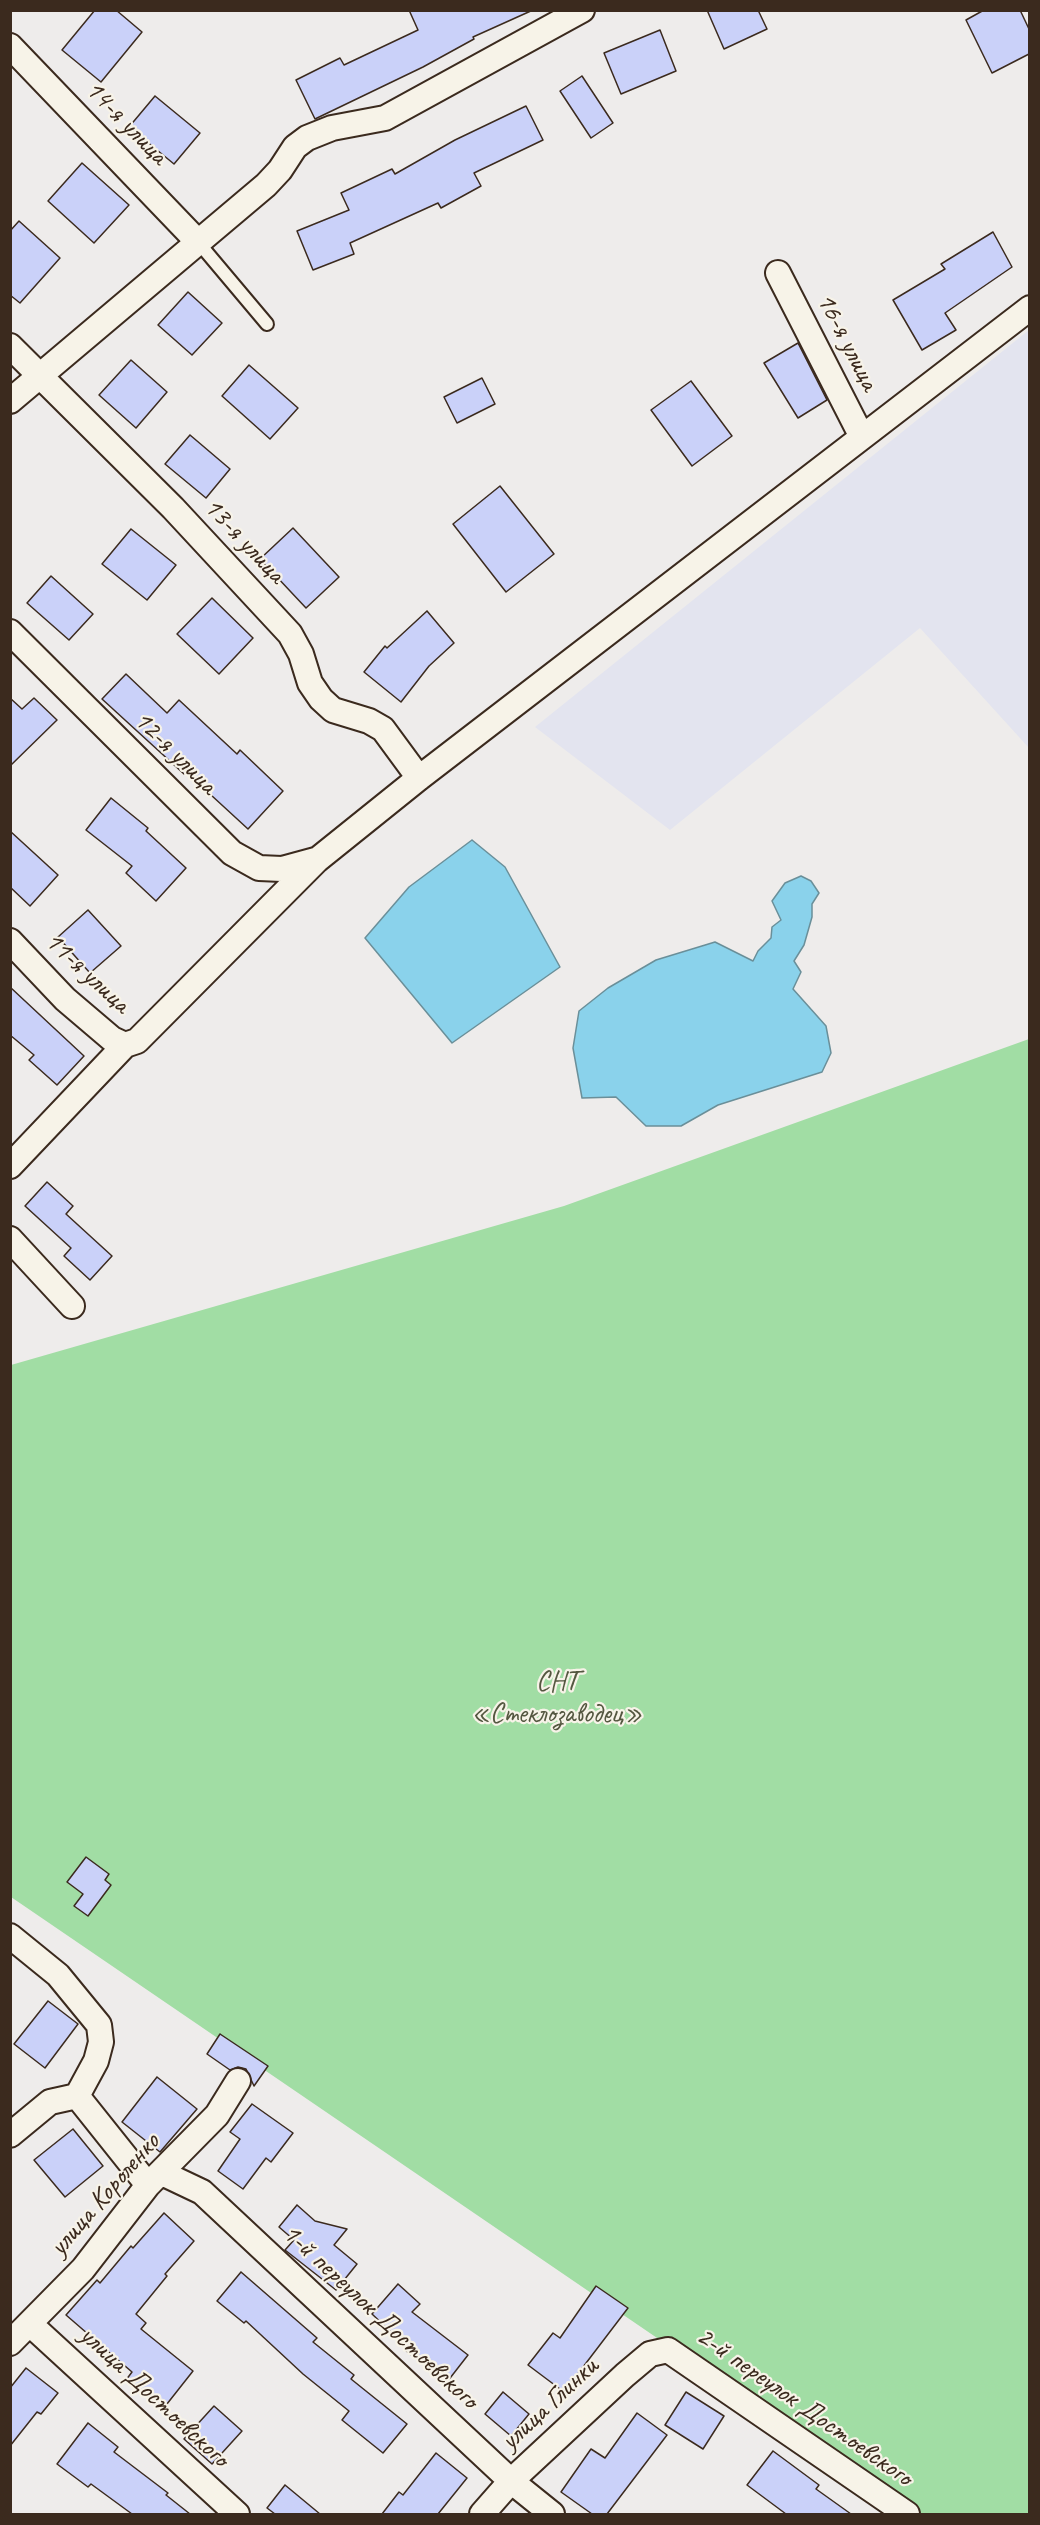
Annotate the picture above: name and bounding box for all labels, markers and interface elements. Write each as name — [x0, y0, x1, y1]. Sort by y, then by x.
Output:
street label: 14-я улица — [77, 74, 175, 172]
street label: 16-я улица — [808, 288, 886, 396]
street label: 13-я улица — [196, 491, 292, 591]
street label: 12-я улица — [126, 704, 224, 802]
street label: 11-я улица — [37, 925, 137, 1021]
park label: СНТ «Стеклозаводец» — [472, 1666, 642, 1732]
street label: улица Короленко — [42, 2127, 168, 2263]
street label: 1-й переулок Достоевского — [275, 2217, 485, 2417]
street label: улица Достоевского — [72, 2319, 236, 2475]
street label: 2-й переулок Достоевского — [689, 2320, 919, 2494]
street label: улица Глинки — [494, 2350, 606, 2458]

